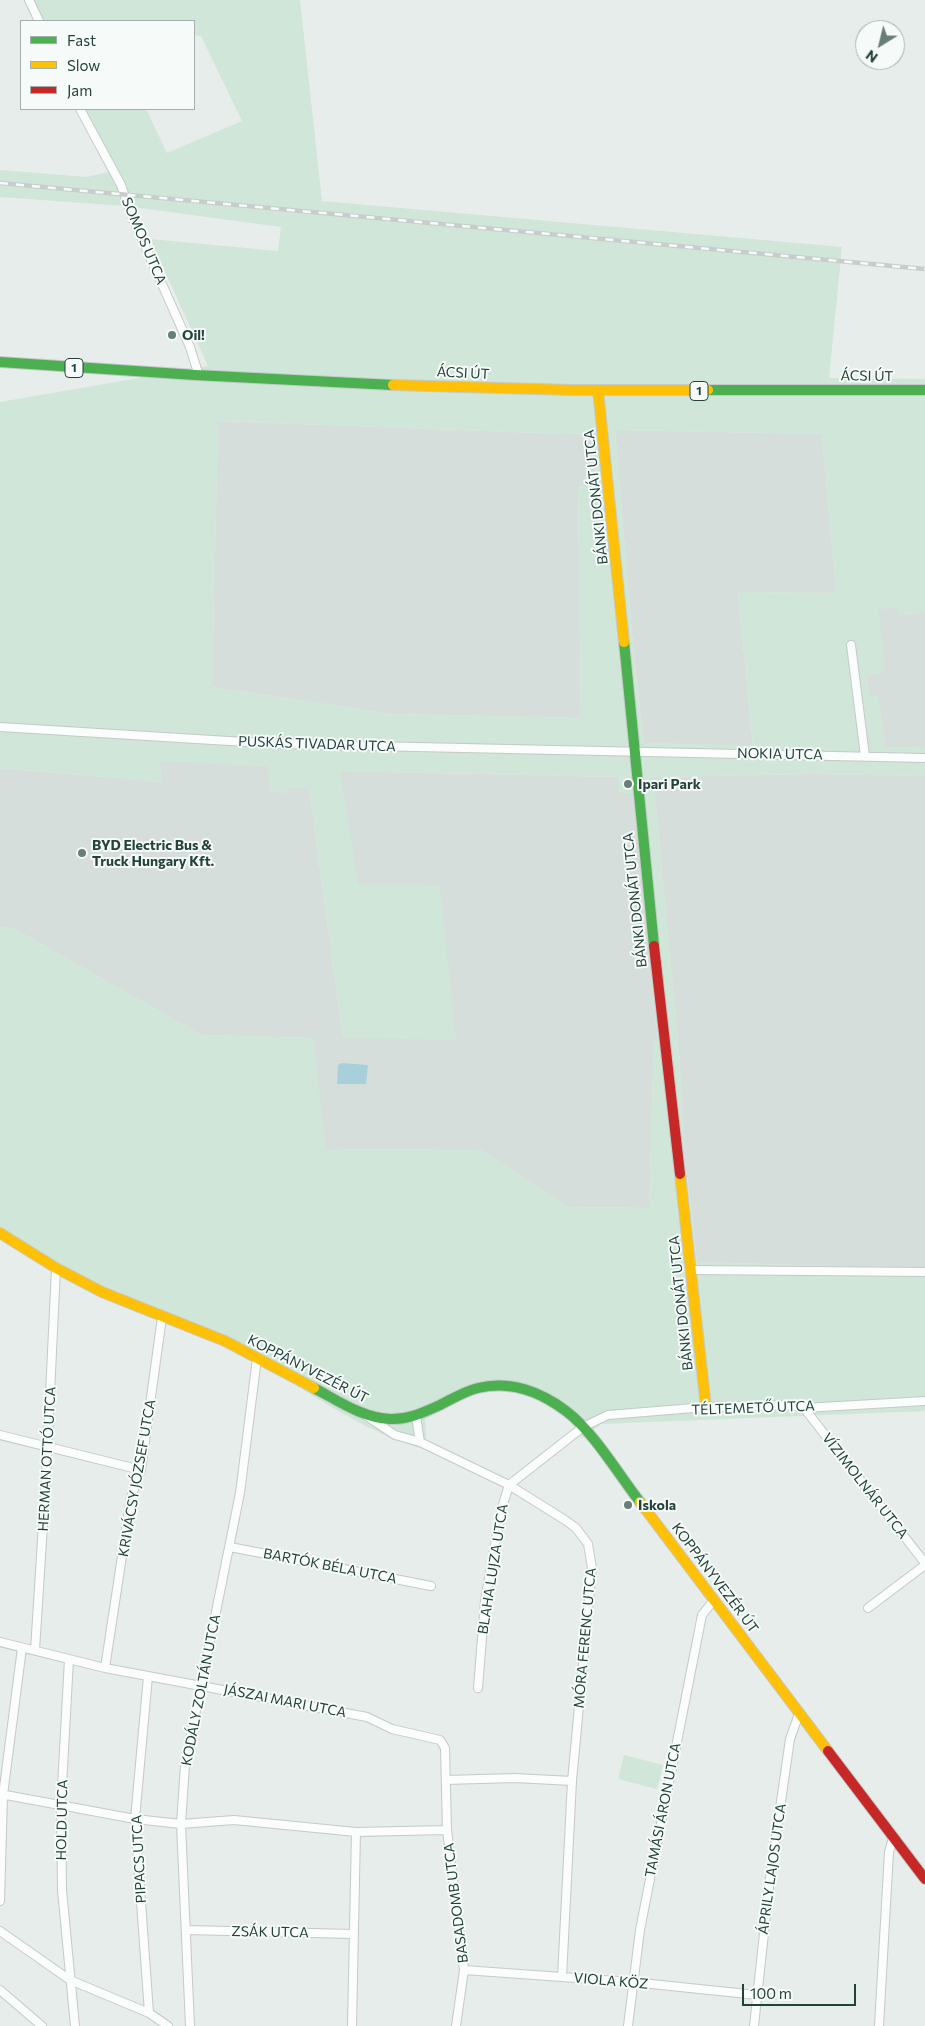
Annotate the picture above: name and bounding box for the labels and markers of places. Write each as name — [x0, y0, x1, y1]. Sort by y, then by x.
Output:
place label: Oil! — [182, 327, 205, 343]
marker: Oil! — [166, 329, 178, 341]
place label: Ipari Park — [638, 776, 701, 792]
marker: Ipari Park — [622, 778, 634, 790]
place label: BYD Electric Bus & Truck Hungary Kft. — [92, 837, 214, 870]
marker: BYD Electric Bus & Truck Hungary Kft. — [76, 847, 88, 859]
place label: Iskola — [638, 1497, 676, 1513]
marker: Iskola — [622, 1499, 634, 1511]

